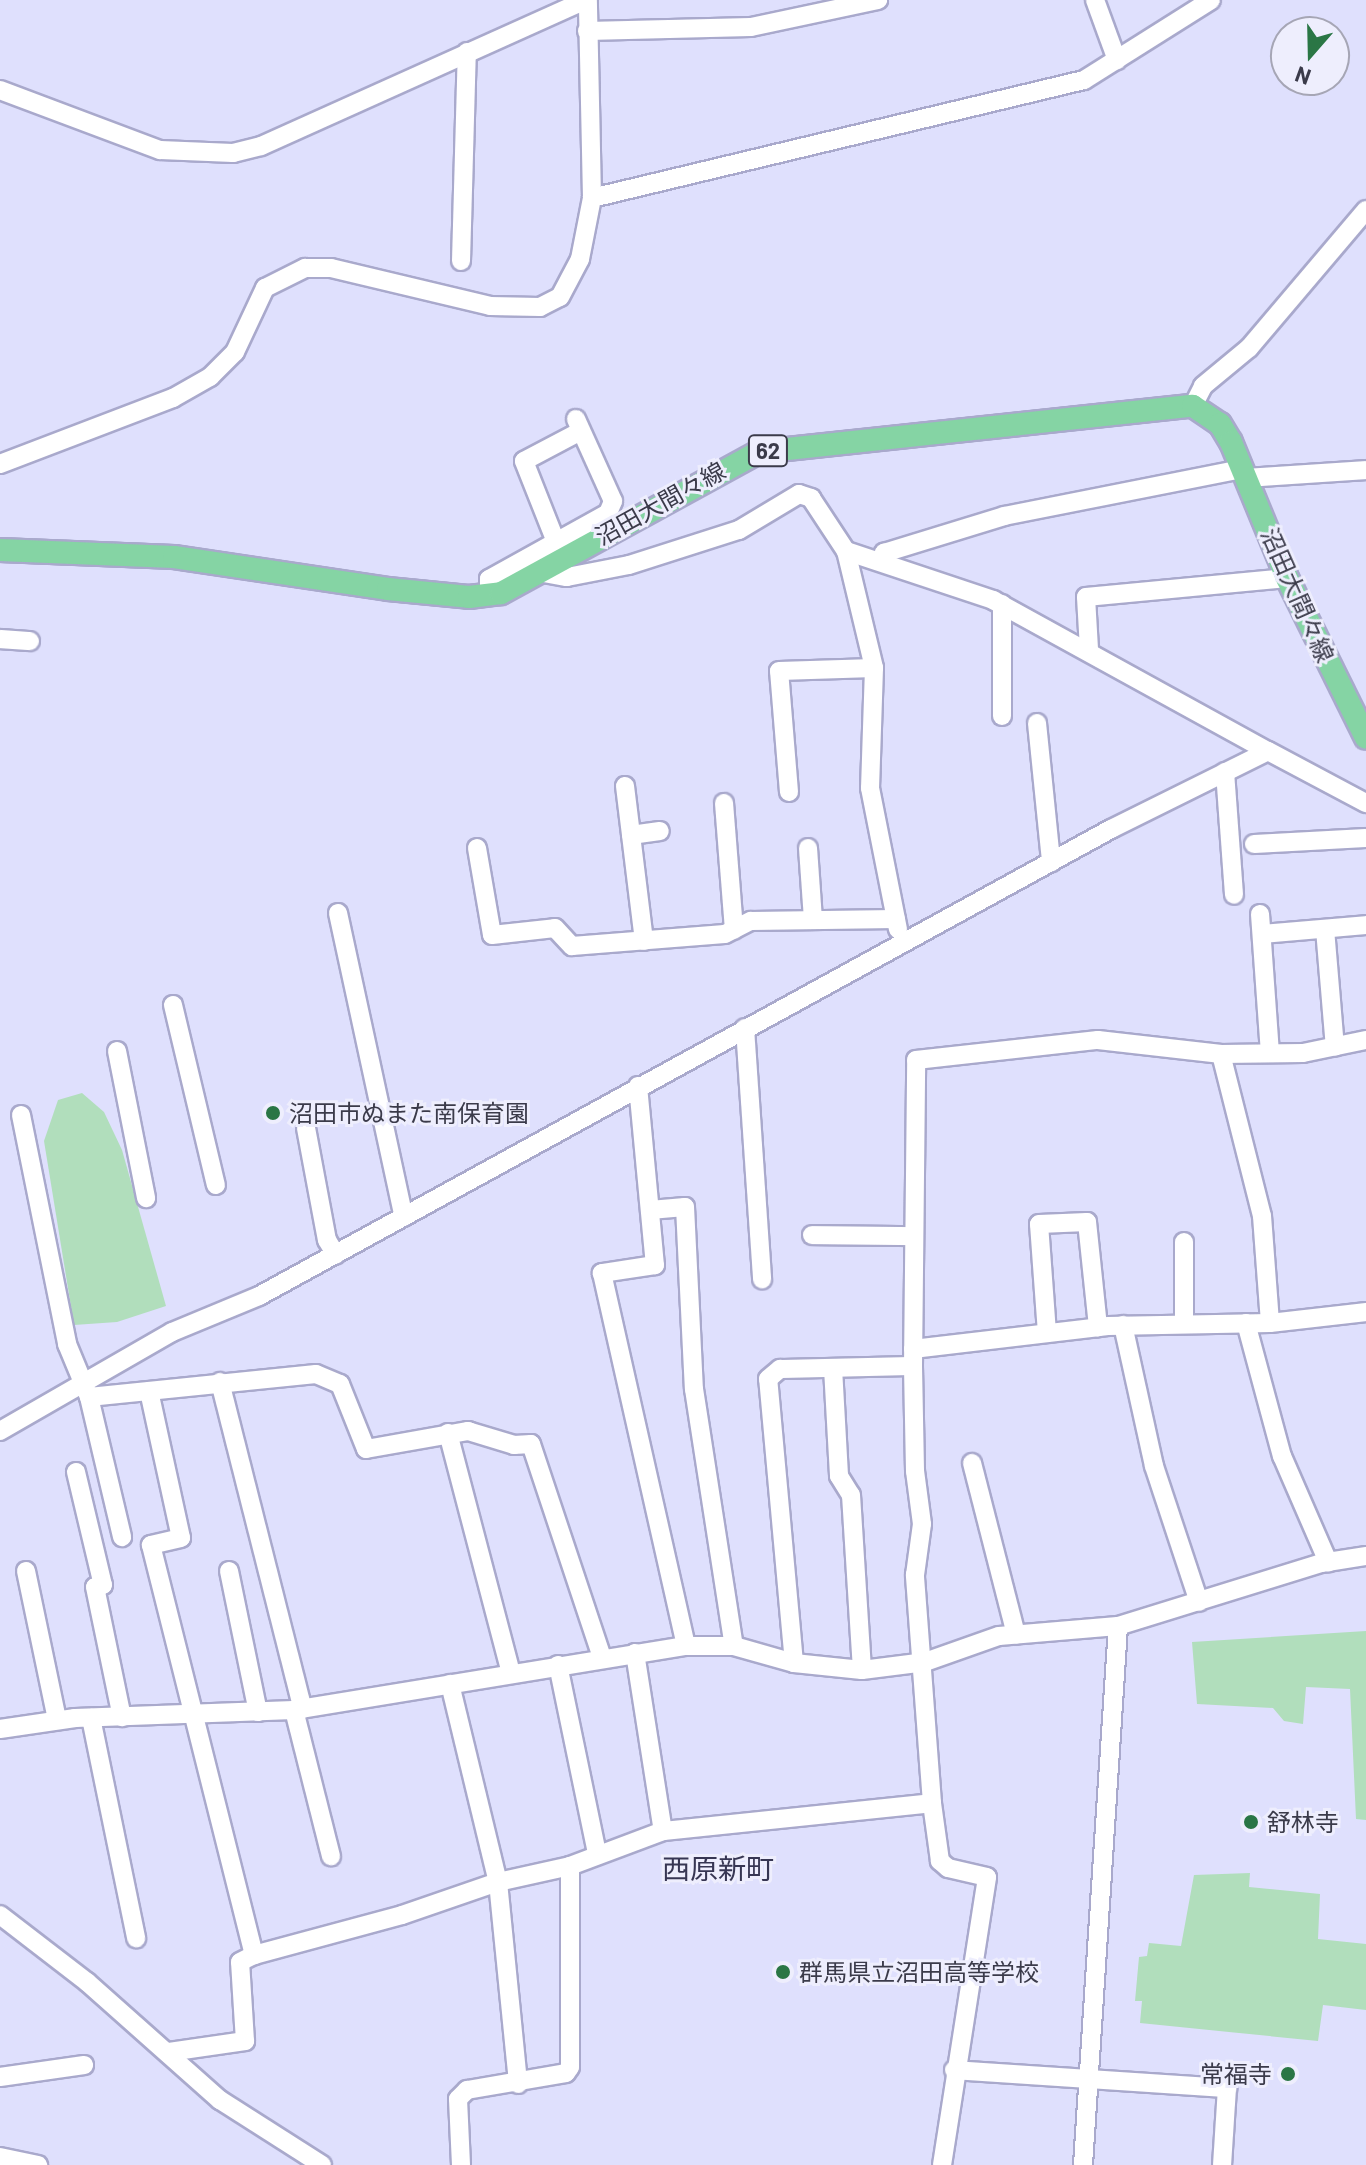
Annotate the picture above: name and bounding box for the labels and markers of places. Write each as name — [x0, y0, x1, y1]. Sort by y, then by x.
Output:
place label: 沼田市ぬまた南保育園 — [289, 1099, 529, 1127]
marker: 沼田市ぬまた南保育園 — [264, 1104, 282, 1122]
place label: 舒林寺 — [1267, 1808, 1339, 1836]
marker: 舒林寺 — [1242, 1813, 1260, 1831]
place label: 群馬県立沼田高等学校 — [799, 1958, 1039, 1986]
marker: 群馬県立沼田高等学校 — [774, 1963, 792, 1981]
place label: 常福寺 — [1200, 2060, 1272, 2088]
marker: 常福寺 — [1279, 2065, 1297, 2083]

